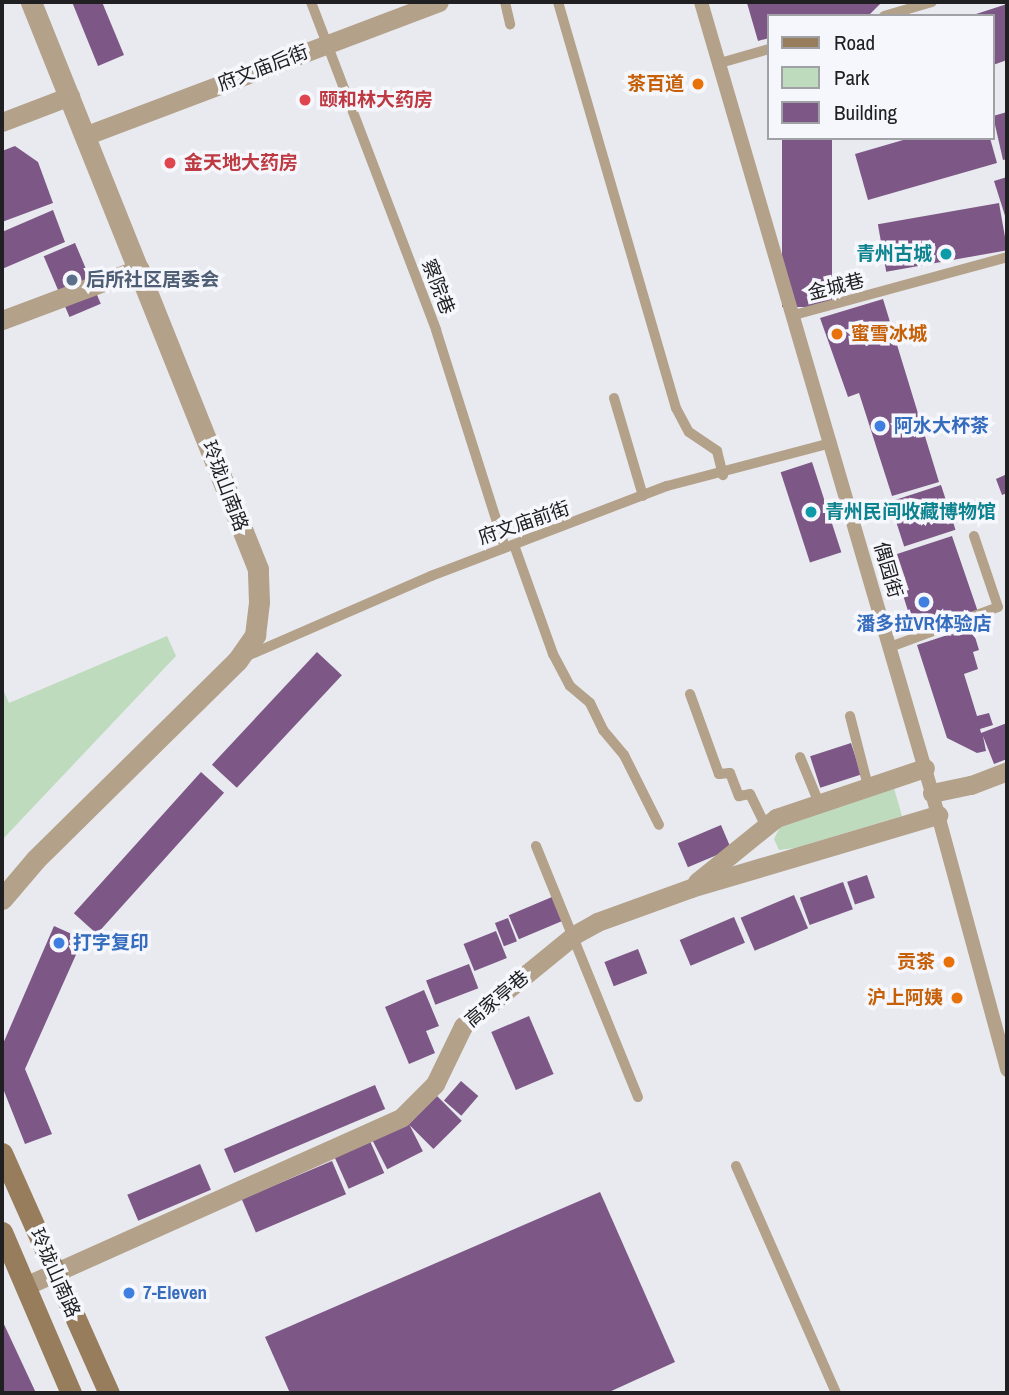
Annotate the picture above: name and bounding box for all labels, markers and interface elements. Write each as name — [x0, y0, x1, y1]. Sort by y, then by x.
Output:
legend — [768, 14, 995, 140]
text: Road — [834, 28, 875, 57]
street label: 府文庙后街 — [215, 40, 311, 96]
text: Park — [834, 63, 869, 92]
place label: 茶百道 — [627, 73, 684, 95]
marker: 茶百道 — [690, 76, 706, 92]
place label: 颐和林大药房 — [319, 89, 433, 111]
marker: 颐和林大药房 — [297, 92, 313, 108]
text: Building — [834, 98, 897, 127]
place label: 金天地大药房 — [184, 152, 298, 174]
marker: 金天地大药房 — [162, 155, 178, 171]
place label: 青州古城 — [856, 243, 932, 265]
marker: 青州古城 — [938, 246, 954, 262]
street label: 察院巷 — [417, 256, 459, 318]
place label: 后所社区居委会 — [86, 269, 219, 291]
street label: 金城巷 — [806, 269, 866, 305]
marker: 后所社区居委会 — [64, 272, 80, 288]
place label: 蜜雪冰城 — [851, 323, 927, 345]
marker: 蜜雪冰城 — [829, 326, 845, 342]
place label: 阿水大杯茶 — [894, 415, 989, 437]
marker: 阿水大杯茶 — [872, 418, 888, 434]
street label: 玲珑山南路 — [197, 438, 253, 534]
street label: 府文庙前街 — [475, 497, 573, 549]
place label: 青州民间收藏博物馆 — [825, 501, 996, 523]
marker: 青州民间收藏博物馆 — [803, 504, 819, 520]
street label: 偶园街 — [869, 539, 907, 601]
marker: 潘多拉VR体验店 — [916, 594, 932, 610]
place label: 潘多拉VR体验店 — [856, 613, 992, 635]
place label: 打字复印 — [73, 932, 149, 954]
marker: 打字复印 — [51, 935, 67, 951]
place label: 贡茶 — [897, 951, 935, 973]
marker: 贡茶 — [941, 954, 957, 970]
street label: 高家亭巷 — [461, 966, 533, 1032]
place label: 沪上阿姨 — [867, 987, 943, 1009]
marker: 沪上阿姨 — [949, 990, 965, 1006]
street label: 玲珑山南路 — [25, 1225, 85, 1321]
place label: 7-Eleven — [143, 1282, 207, 1304]
marker: 7-Eleven — [121, 1285, 137, 1301]

